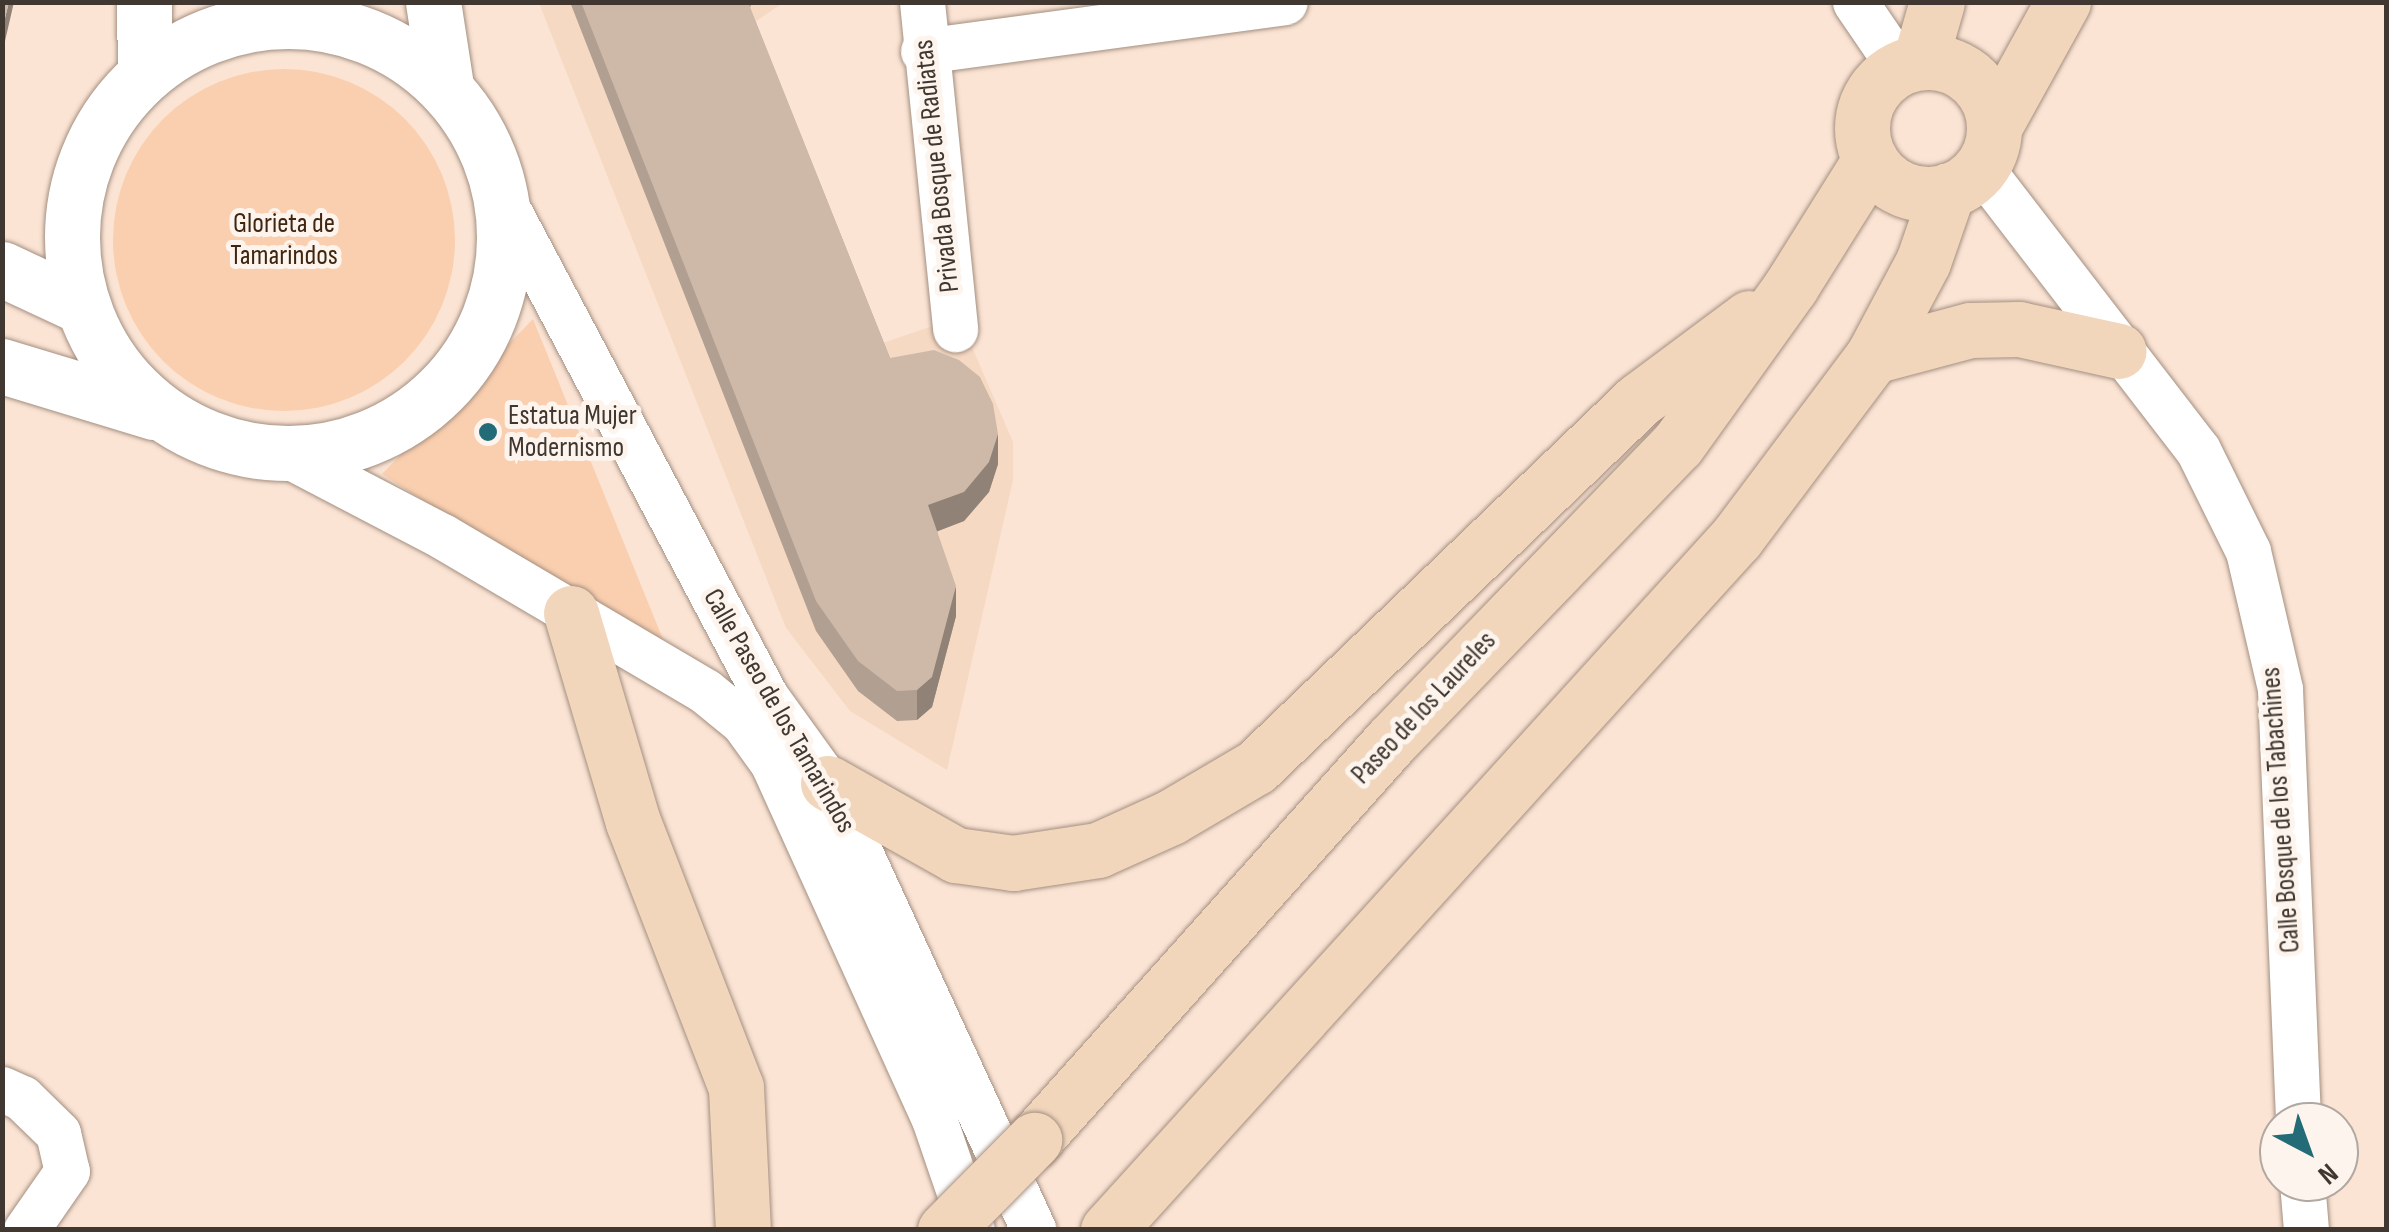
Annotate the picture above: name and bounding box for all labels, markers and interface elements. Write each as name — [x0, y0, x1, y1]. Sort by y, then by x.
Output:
street label: Privada Bosque de Radiatas — [907, 38, 967, 294]
park label: Glorieta de Tamarindos — [230, 207, 338, 273]
place label: Estatua Mujer Modernismo — [508, 399, 637, 465]
marker: Estatua Mujer Modernismo — [477, 421, 499, 443]
street label: Calle Paseo de los Tamarindos — [695, 583, 863, 839]
street label: Paseo de los Laureles — [1345, 625, 1503, 791]
street label: Calle Bosque de los Tabachines — [2254, 666, 2308, 954]
north arrow — [2259, 1102, 2359, 1202]
text: N — [2311, 1156, 2344, 1191]

